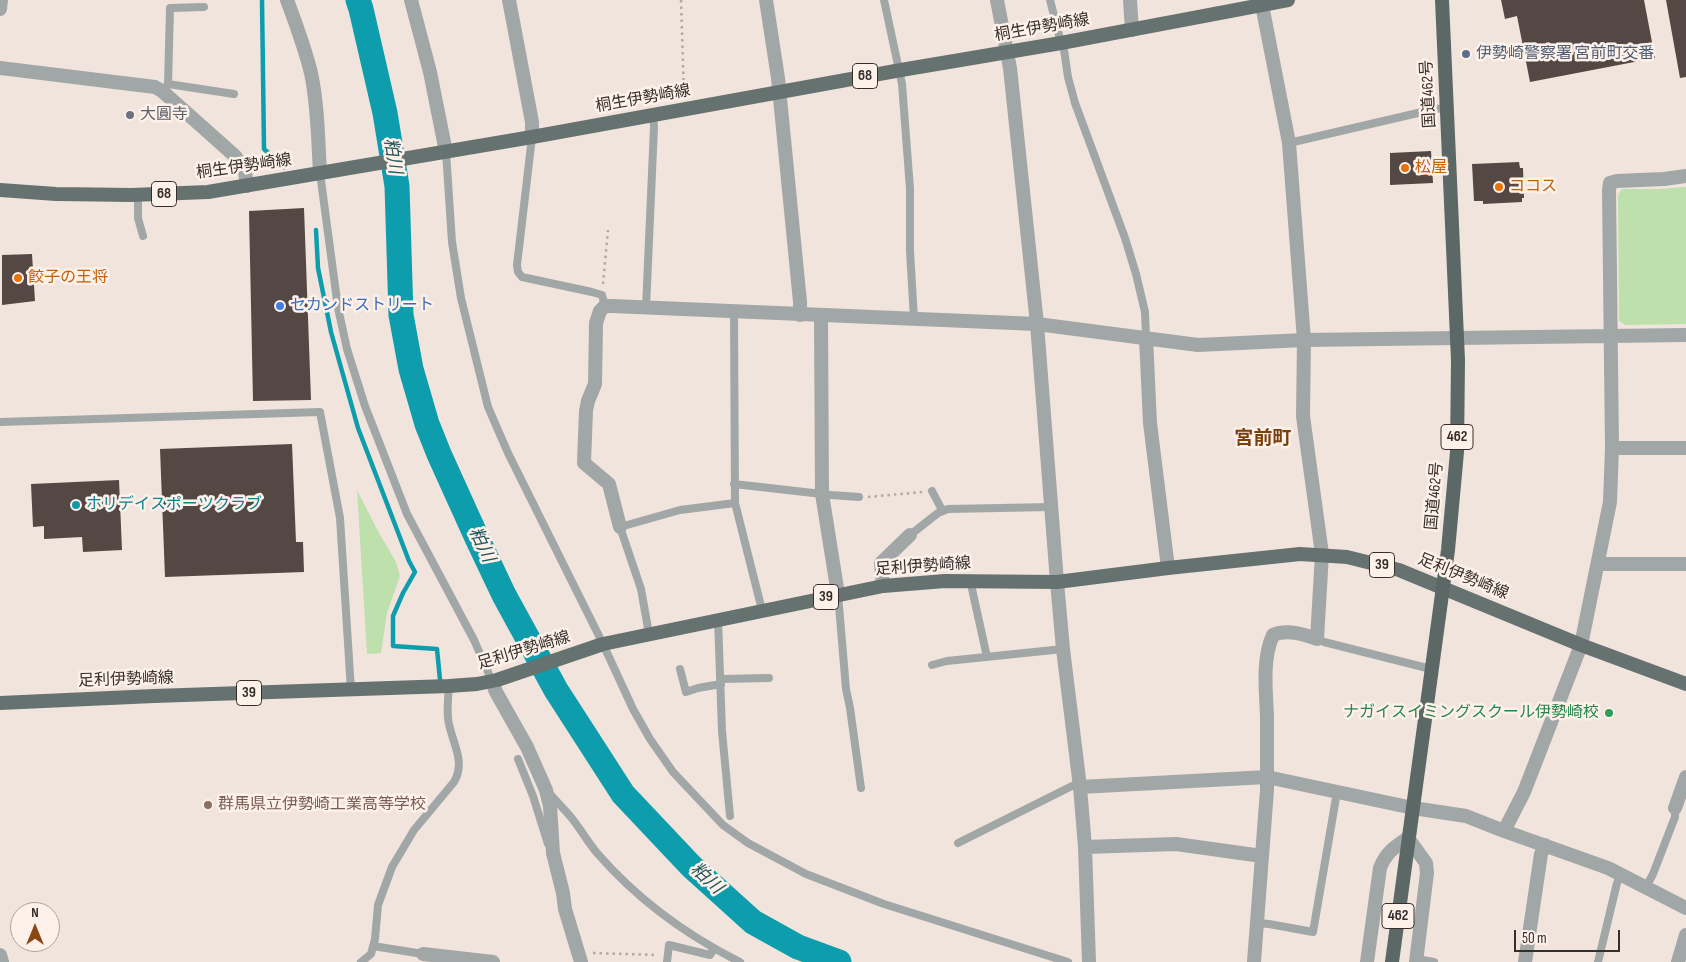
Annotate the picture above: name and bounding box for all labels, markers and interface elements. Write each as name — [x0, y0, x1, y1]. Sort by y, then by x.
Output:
street label: 桐生伊勢崎線 — [993, 10, 1091, 46]
place label: 伊勢崎警察署 宮前町交番 — [1476, 44, 1655, 64]
marker: 伊勢崎警察署 宮前町交番 — [1460, 48, 1472, 60]
street label: 国道462号 — [1418, 59, 1440, 129]
road number: 68 — [852, 64, 878, 88]
street label: 桐生伊勢崎線 — [594, 81, 692, 117]
place label: 大圓寺 — [140, 105, 188, 125]
marker: 大圓寺 — [124, 109, 136, 121]
water label: 粕川 — [379, 137, 405, 175]
street label: 桐生伊勢崎線 — [195, 151, 293, 183]
place label: 松屋 — [1415, 158, 1447, 178]
marker: 松屋 — [1399, 162, 1411, 174]
place label: ココス — [1509, 177, 1557, 197]
marker: ココス — [1493, 181, 1505, 193]
road number: 68 — [152, 182, 176, 206]
place label: 餃子の王将 — [28, 268, 108, 288]
marker: 餃子の王将 — [12, 272, 24, 284]
place label: セカンドストリート — [290, 296, 434, 316]
marker: セカンドストリート — [274, 300, 286, 312]
road number: 462 — [1441, 424, 1473, 450]
district label: 宮前町 — [1235, 428, 1291, 450]
street label: 国道462号 — [1422, 461, 1448, 531]
place label: ホリデイスポーツクラブ — [86, 495, 262, 515]
marker: ホリデイスポーツクラブ — [70, 499, 82, 511]
water label: 粕川 — [464, 524, 498, 566]
street label: 足利伊勢崎線 — [1415, 550, 1511, 604]
road number: 39 — [1370, 552, 1394, 578]
street label: 足利伊勢崎線 — [874, 554, 972, 580]
road number: 39 — [814, 584, 838, 610]
street label: 足利伊勢崎線 — [475, 628, 573, 674]
street label: 足利伊勢崎線 — [78, 669, 174, 691]
road number: 39 — [236, 680, 262, 706]
place label: ナガイスイミングスクール伊勢崎校 — [1343, 703, 1599, 723]
marker: ナガイスイミングスクール伊勢崎校 — [1603, 707, 1615, 719]
place label: 群馬県立伊勢崎工業高等学校 — [218, 795, 426, 815]
marker: 群馬県立伊勢崎工業高等学校 — [202, 799, 214, 811]
water label: 粕川 — [685, 859, 727, 899]
north arrow — [10, 902, 60, 952]
text: N — [31, 904, 39, 921]
road number: 462 — [1382, 904, 1414, 928]
scale bar — [1516, 920, 1622, 952]
text: 50 m — [1522, 929, 1547, 948]

